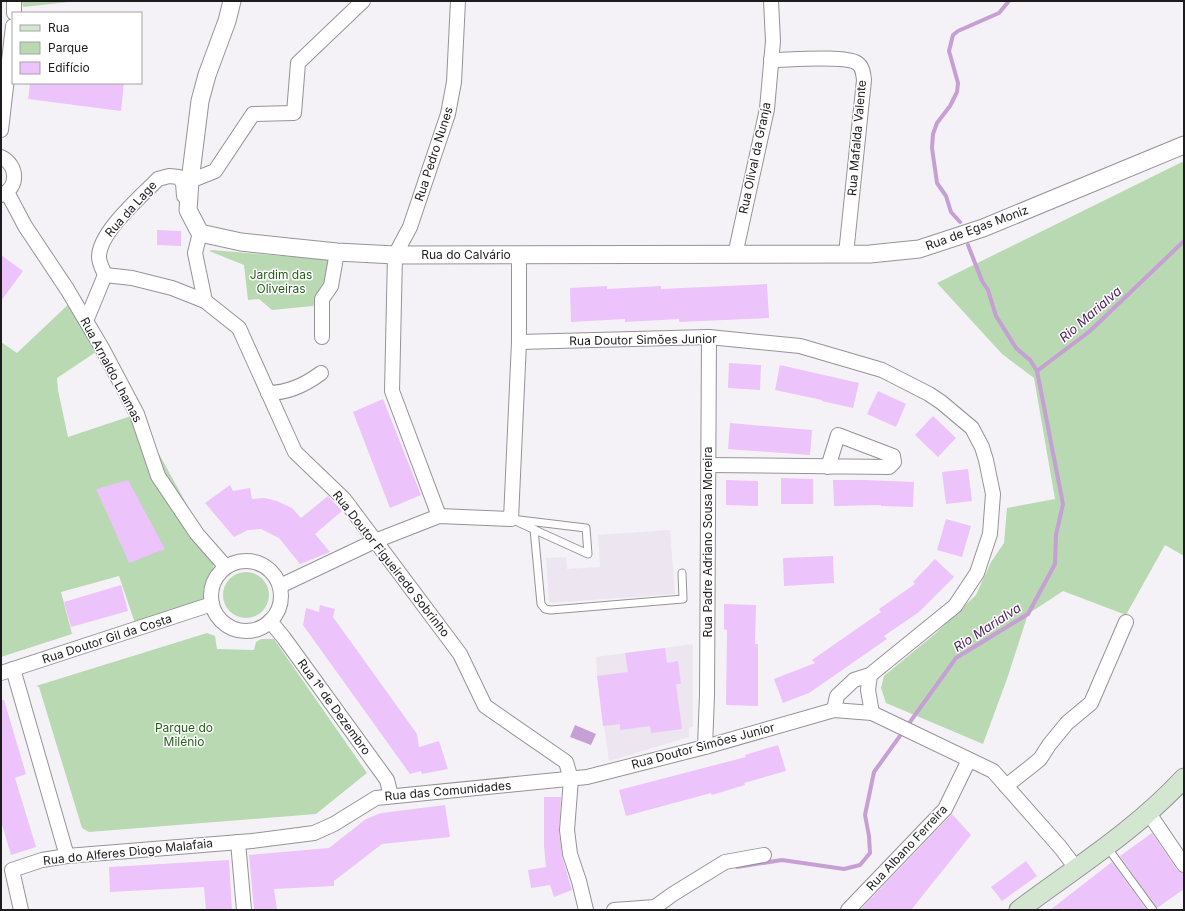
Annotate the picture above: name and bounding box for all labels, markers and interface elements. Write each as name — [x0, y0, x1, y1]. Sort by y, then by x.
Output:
legend — [12, 12, 142, 84]
text: Rua — [48, 20, 70, 35]
text: Parque — [48, 40, 88, 55]
text: Edifício — [48, 60, 90, 75]
street label: Rua Mafalda Valente — [844, 79, 869, 196]
street label: Rua Olival da Granja — [735, 101, 774, 215]
street label: Rua Pedro Nunes — [411, 105, 456, 203]
street label: Rua da Lage — [102, 178, 160, 240]
street label: Rua de Egas Moniz — [923, 202, 1030, 253]
street label: Rua do Calvário — [421, 247, 511, 262]
park label: Jardim das Oliveiras — [250, 267, 312, 296]
water label: Rio Marialva — [1056, 283, 1124, 345]
street label: Rua Arnaldo Lhamas — [77, 315, 145, 425]
street label: Rua Doutor Simões Junior — [569, 331, 717, 348]
street label: Rua Padre Adriano Sousa Moreira — [700, 447, 715, 637]
street label: Rua Doutor Figueiredo Sobrinho — [330, 488, 453, 640]
water label: Rio Marialva — [950, 599, 1024, 655]
street label: Rua Doutor Gil da Costa — [40, 610, 174, 667]
street label: Rua 1º de Dezembro — [295, 656, 374, 757]
street label: Rua Doutor Simões Junior — [630, 719, 776, 772]
park label: Parque do Milénio — [155, 720, 213, 749]
street label: Rua das Comunidades — [384, 777, 512, 804]
street label: Rua Albano Ferreira — [863, 802, 950, 894]
street label: Rua do Alferes Diogo Malafaia — [42, 835, 214, 868]

